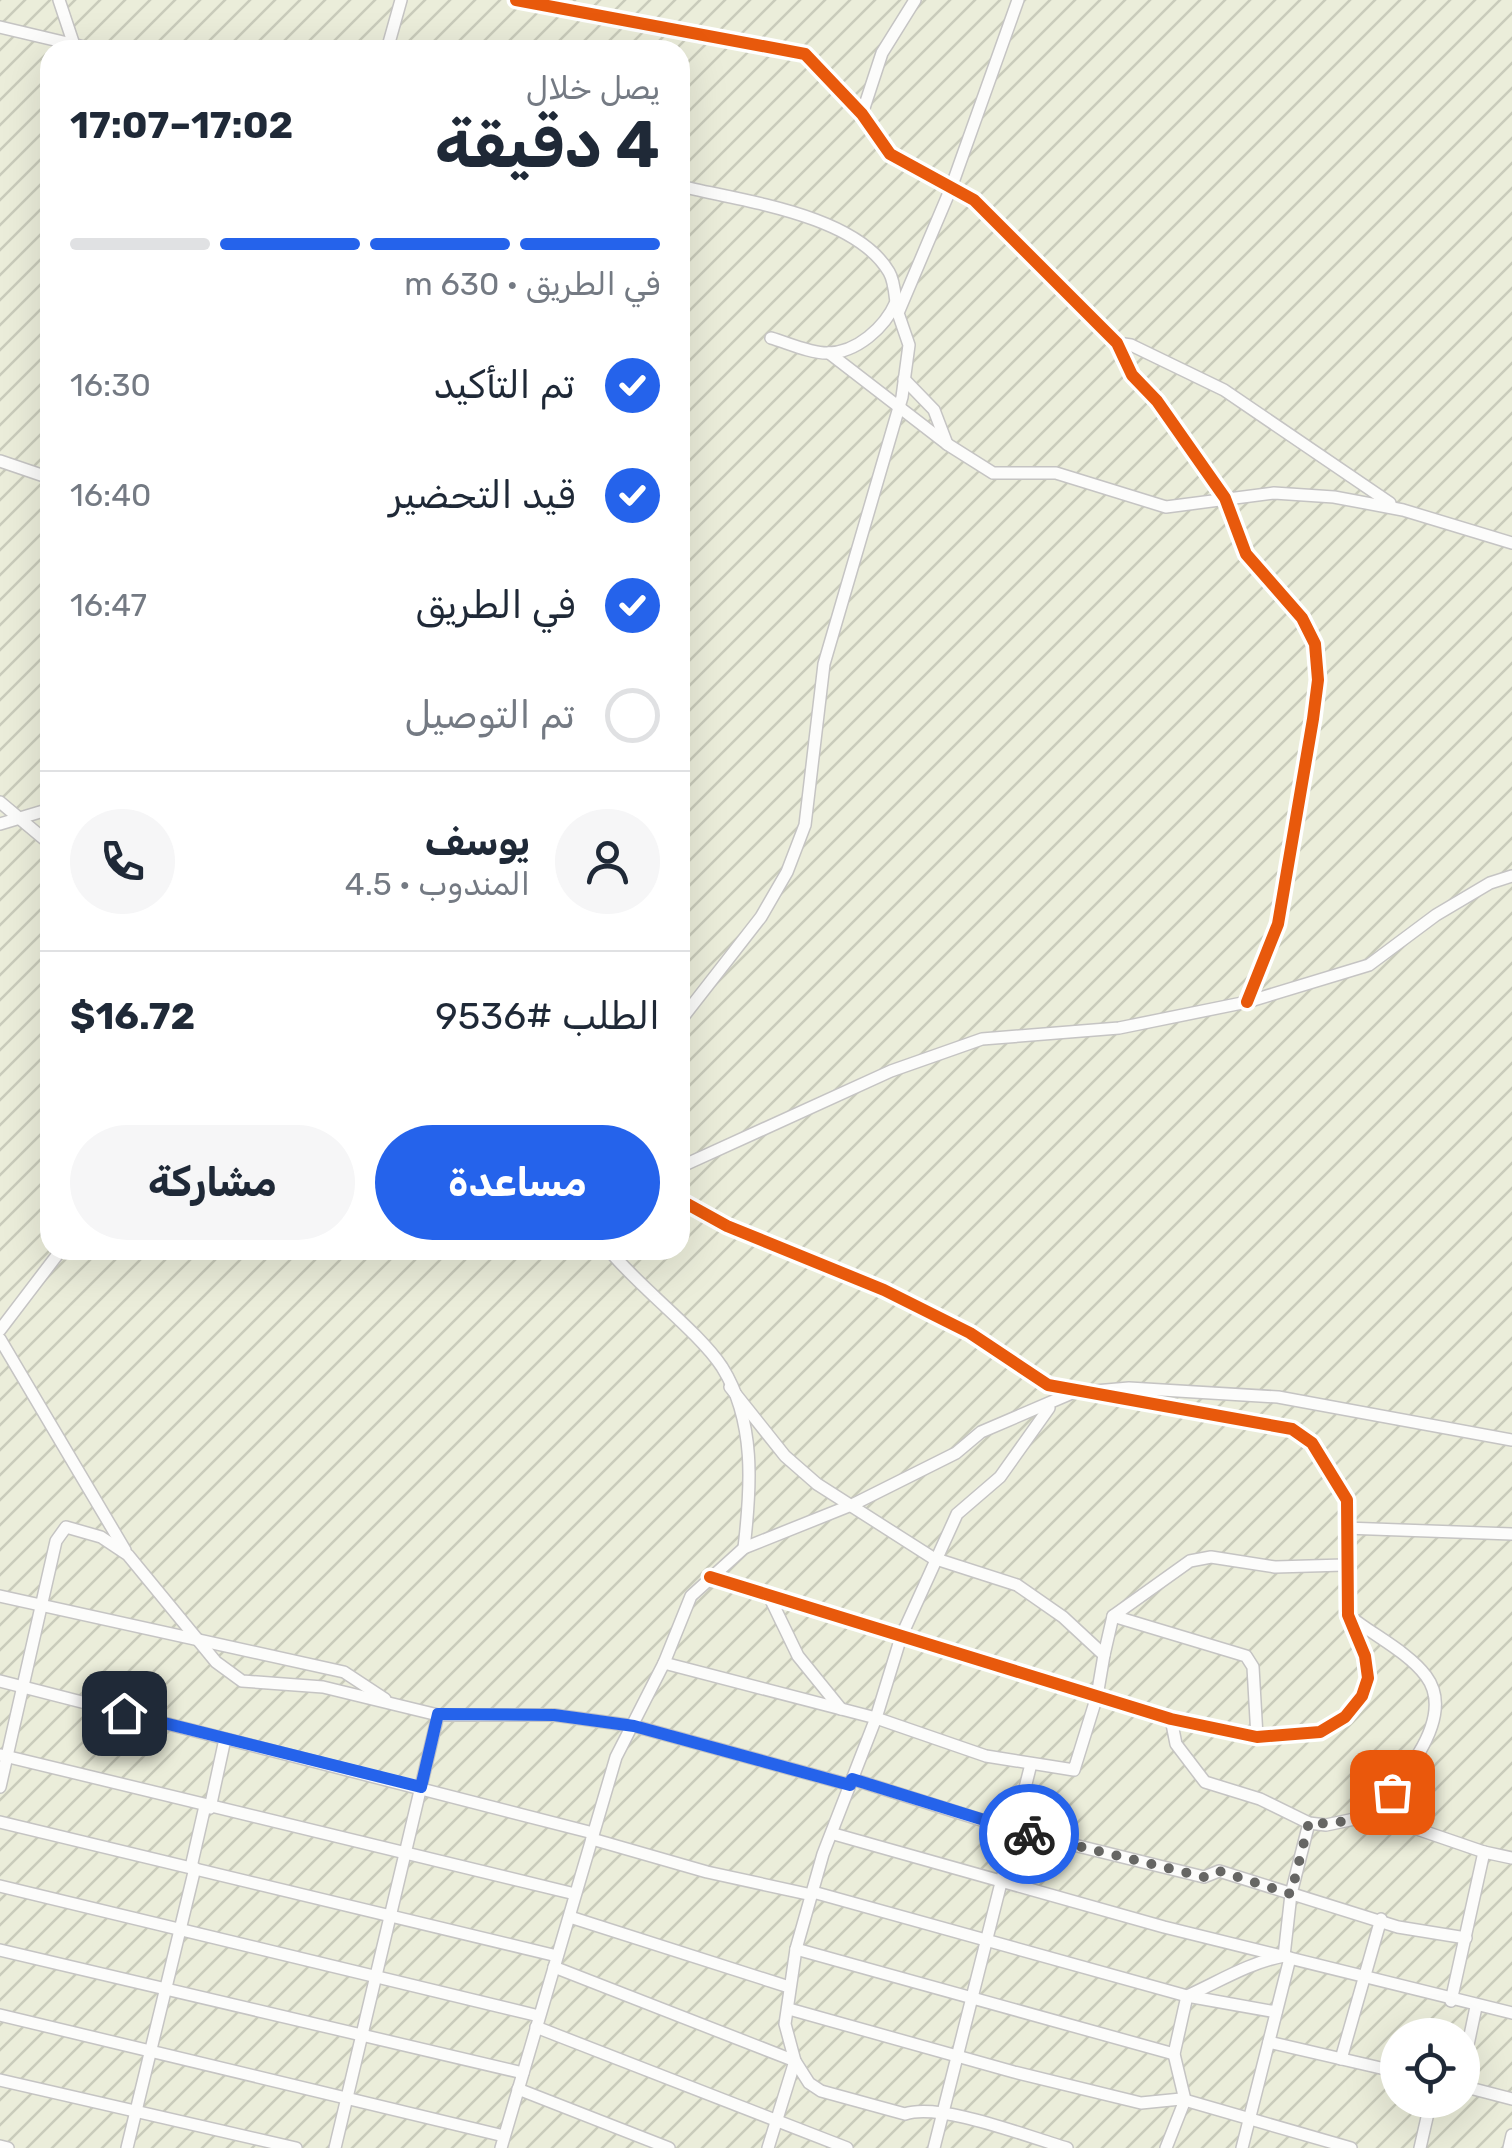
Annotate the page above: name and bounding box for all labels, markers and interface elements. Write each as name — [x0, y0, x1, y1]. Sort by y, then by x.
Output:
text: يصل خلال — [526, 69, 660, 107]
text: 17:02–17:07 — [70, 102, 293, 148]
text: 4 دقيقة — [435, 106, 660, 183]
text: في الطريق · 630 m — [404, 265, 660, 303]
icon: check — [605, 358, 660, 413]
text: تم التأكيد — [433, 362, 575, 408]
text: 16:30 — [70, 366, 151, 404]
icon: check — [605, 468, 660, 523]
text: قيد التحضير — [389, 472, 575, 518]
text: 16:40 — [70, 476, 151, 514]
icon: check — [605, 578, 660, 633]
text: في الطريق — [415, 582, 575, 628]
text: 16:47 — [70, 586, 147, 624]
text: تم التوصيل — [405, 692, 575, 738]
button: phone — [70, 809, 175, 914]
button: person — [555, 809, 660, 914]
text: يوسف — [425, 819, 530, 865]
text: المندوب · 4.5 — [345, 865, 530, 903]
text: $16.72 — [70, 993, 195, 1039]
text: الطلب #9536 — [435, 993, 660, 1039]
button: مشاركة — [70, 1125, 355, 1240]
button: مساعدة — [375, 1125, 660, 1240]
pin — [82, 1671, 167, 1756]
icon: home — [97, 1686, 152, 1741]
pin — [1350, 1750, 1435, 1835]
icon: bag — [1365, 1765, 1420, 1820]
courier — [979, 1784, 1079, 1884]
icon: bike — [1002, 1807, 1057, 1862]
map controls — [1380, 2018, 1480, 2118]
button: locate — [1380, 2018, 1480, 2118]

